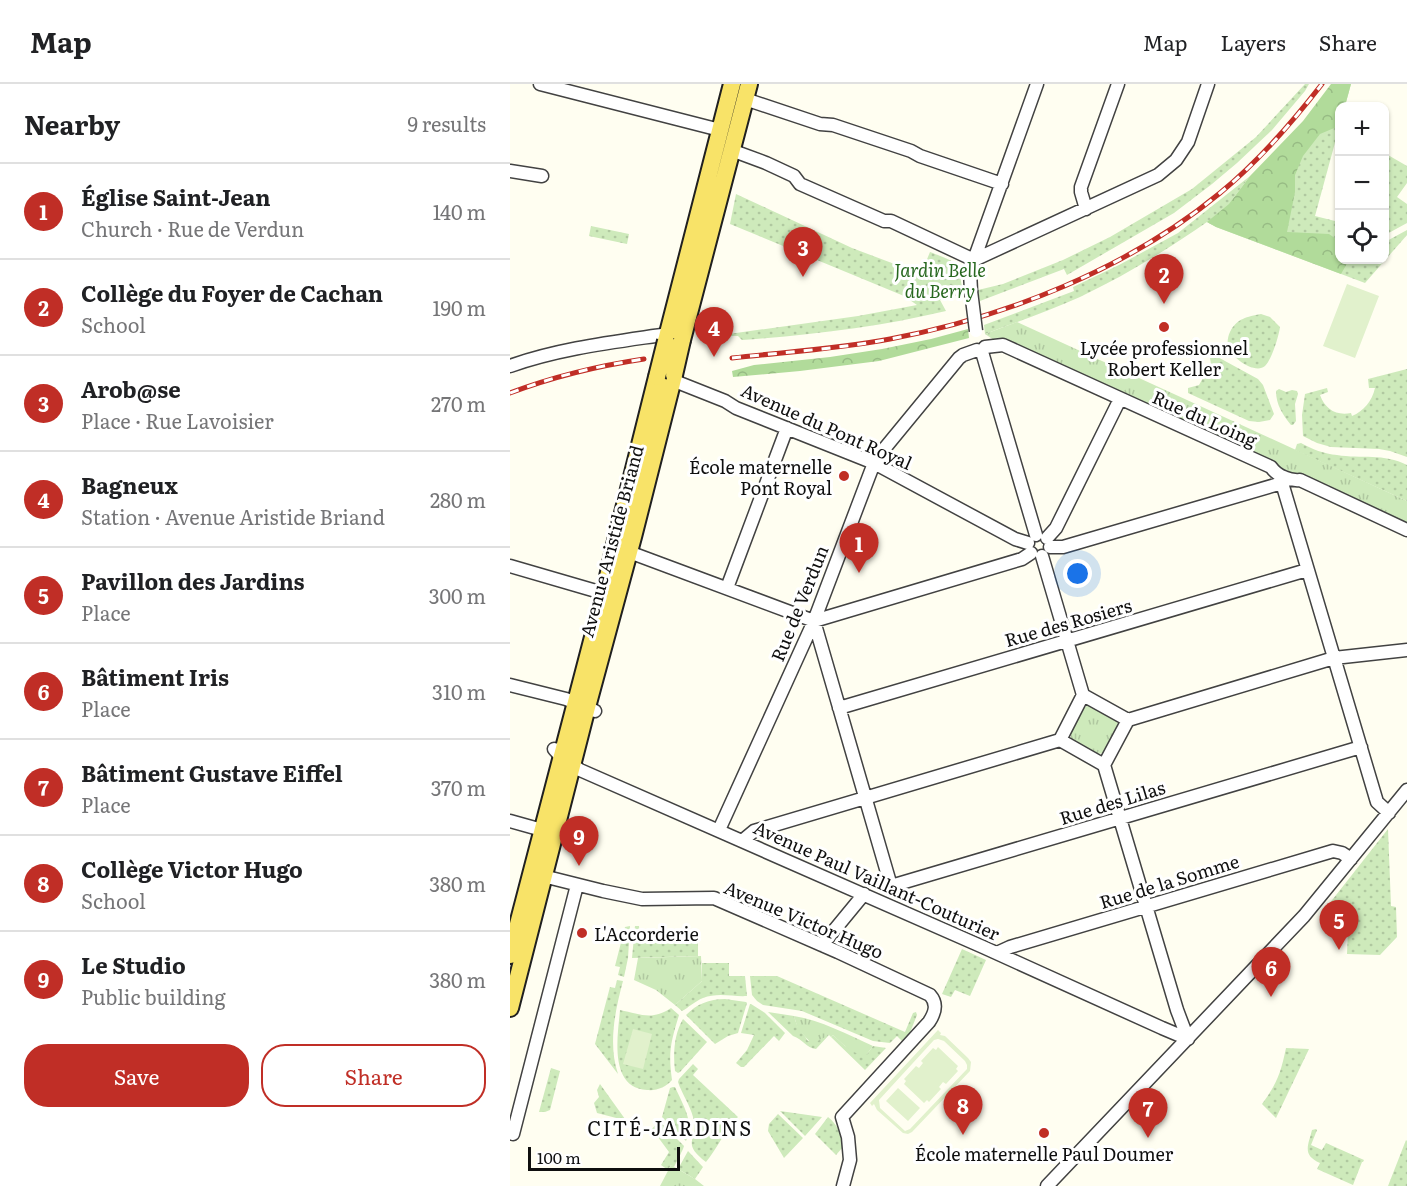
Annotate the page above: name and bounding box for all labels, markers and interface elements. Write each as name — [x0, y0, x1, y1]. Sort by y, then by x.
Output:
text: Map — [30, 20, 92, 62]
text: Map — [1143, 26, 1188, 57]
text: Layers — [1221, 26, 1286, 57]
text: Share — [1319, 26, 1377, 57]
map controls — [1335, 102, 1389, 264]
button: + — [1335, 102, 1389, 156]
text: Nearby — [24, 104, 120, 143]
text: 9 results — [407, 108, 486, 138]
button: − — [1335, 156, 1389, 210]
text: Église Saint-Jean — [81, 180, 271, 213]
text: 1 — [39, 196, 48, 226]
text: 140 m — [433, 196, 486, 226]
button: locate — [1335, 210, 1389, 264]
text: Church · Rue de Verdun — [81, 213, 304, 243]
pin: 3 — [784, 228, 822, 277]
pin: 2 — [1144, 254, 1184, 304]
park label: Jardin Belle du Berry — [894, 256, 986, 304]
text: Collège du Foyer de Cachan — [81, 276, 383, 309]
text: 2 — [38, 292, 49, 322]
text: 190 m — [432, 292, 486, 322]
pin: 4 — [694, 308, 734, 357]
text: School — [81, 309, 146, 339]
marker: Lycée professionnel Robert Keller — [1157, 320, 1171, 334]
place label: Lycée professionnel Robert Keller — [1080, 334, 1248, 382]
text: Arob@se — [81, 372, 181, 405]
street label: Avenue du Pont Royal — [737, 376, 917, 476]
street label: Rue du Loing — [1148, 383, 1263, 454]
text: 3 — [38, 388, 49, 418]
text: 270 m — [431, 388, 486, 418]
text: Place · Rue Lavoisier — [81, 405, 274, 435]
street label: Avenue Aristide Briand — [572, 442, 650, 640]
place label: École maternelle Pont Royal — [689, 453, 832, 501]
text: Bagneux — [81, 468, 178, 501]
marker: École maternelle Pont Royal — [837, 469, 851, 483]
text: 4 — [37, 484, 50, 514]
text: 280 m — [430, 484, 486, 514]
text: Station · Avenue Aristide Briand — [81, 501, 385, 531]
pin: 1 — [840, 524, 878, 573]
street label: Rue de Verdun — [763, 541, 835, 665]
your location — [1063, 559, 1092, 588]
text: Pavillon des Jardins — [81, 564, 305, 597]
text: 5 — [38, 580, 49, 610]
text: 300 m — [429, 580, 486, 610]
street label: Rue des Rosiers — [1001, 591, 1135, 653]
text: Place — [81, 597, 131, 627]
text: Bâtiment Iris — [81, 660, 229, 693]
text: 6 — [38, 676, 49, 706]
text: 310 m — [432, 676, 486, 706]
text: Place — [81, 693, 131, 723]
text: Bâtiment Gustave Eiffel — [81, 756, 343, 789]
text: 7 — [38, 772, 49, 802]
text: 370 m — [431, 772, 486, 802]
street label: Rue des Lilas — [1056, 773, 1168, 831]
text: Place — [81, 789, 131, 819]
street label: Avenue Paul Vaillant-Couturier — [750, 813, 1005, 947]
pin: 9 — [560, 816, 598, 866]
street label: Rue de la Somme — [1096, 847, 1242, 915]
text: Collège Victor Hugo — [81, 852, 303, 885]
text: 8 — [38, 868, 49, 898]
text: 380 m — [429, 868, 486, 898]
street label: Avenue Victor Hugo — [720, 873, 888, 965]
text: School — [81, 885, 146, 915]
pin: 5 — [1320, 900, 1358, 950]
place label: L'Accorderie — [594, 920, 699, 947]
marker: L'Accorderie — [575, 926, 589, 940]
text: Le Studio — [81, 948, 186, 981]
pin: 6 — [1252, 948, 1290, 997]
text: 9 — [38, 964, 49, 994]
text: 380 m — [429, 964, 486, 994]
text: Public building — [81, 981, 226, 1011]
button: Save — [24, 1044, 249, 1107]
button: Share — [261, 1044, 486, 1107]
pin: 8 — [944, 1086, 982, 1135]
pin: 7 — [1128, 1088, 1168, 1138]
district label: CITÉ-JARDINS — [587, 1112, 753, 1142]
marker: École maternelle Paul Doumer — [1037, 1126, 1051, 1140]
place label: École maternelle Paul Doumer — [915, 1140, 1174, 1167]
scale bar — [528, 1144, 680, 1172]
text: 100 m — [537, 1145, 581, 1169]

